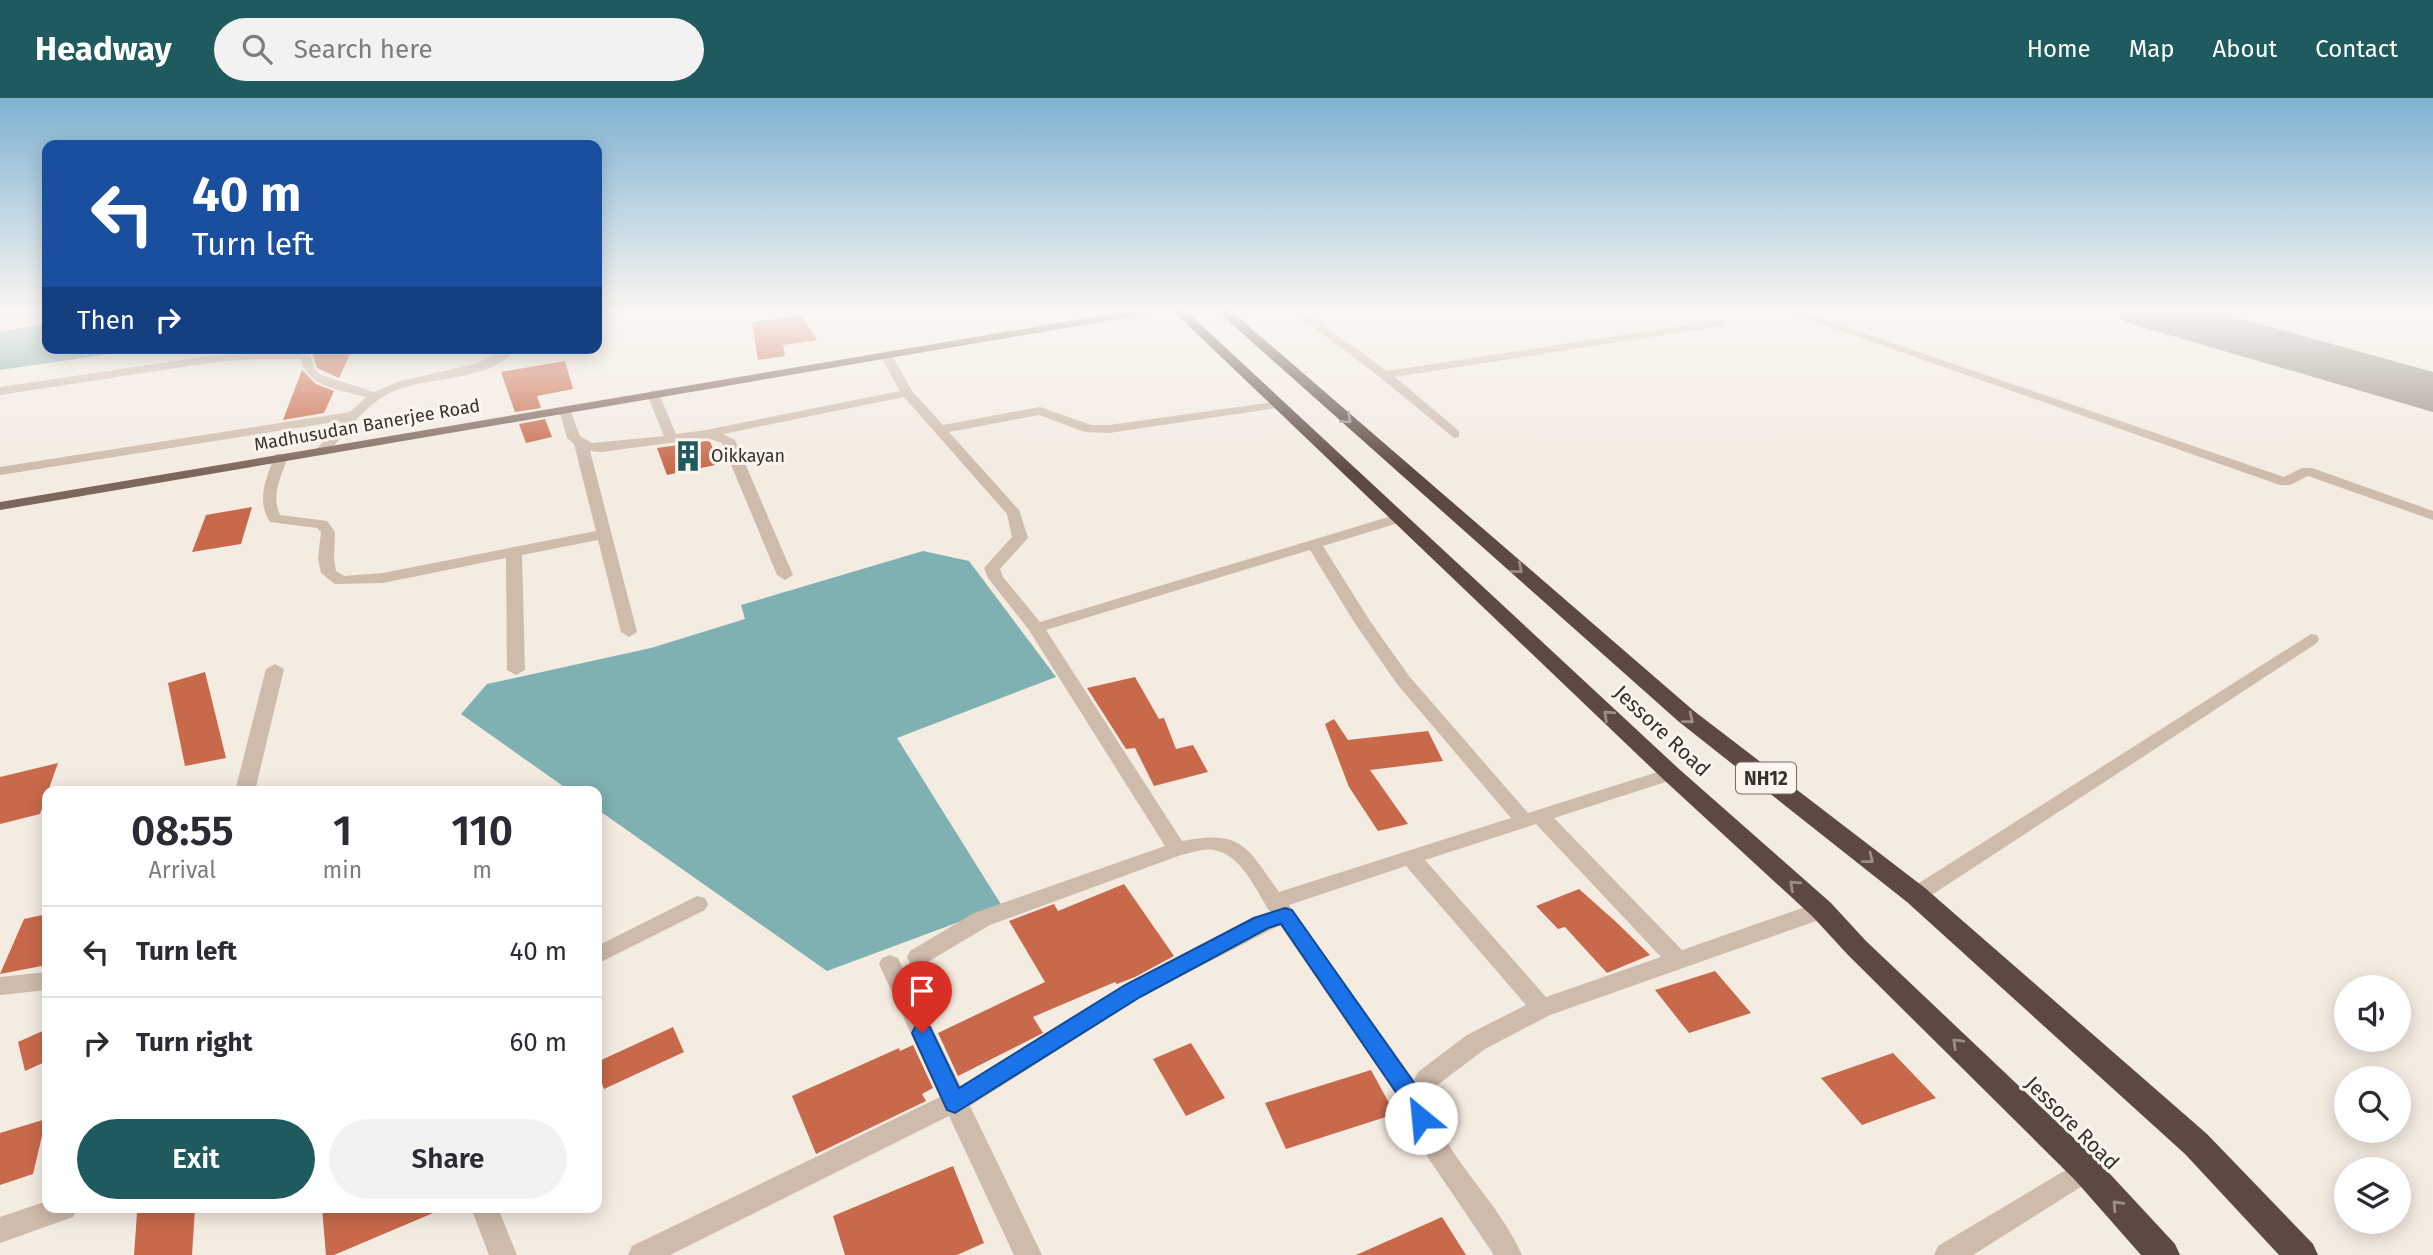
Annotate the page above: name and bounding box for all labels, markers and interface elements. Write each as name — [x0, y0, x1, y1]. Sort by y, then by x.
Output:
search box — [214, 18, 704, 81]
text: Headway — [35, 29, 172, 69]
icon: search — [238, 30, 276, 68]
text: Search here — [294, 34, 433, 65]
text: Home — [2027, 35, 2091, 63]
text: Map — [2129, 35, 2175, 63]
text: About — [2213, 35, 2277, 63]
text: Contact — [2315, 35, 2398, 63]
text: 40 m — [192, 165, 301, 224]
icon: left — [77, 168, 168, 259]
text: Turn left — [192, 225, 314, 263]
icon: right — [149, 301, 187, 339]
text: Then — [77, 305, 135, 336]
street label: Madhusudan Banerjee Road — [252, 394, 482, 456]
one-way arrow — [1339, 411, 1352, 423]
building icon: Oikkayan — [671, 439, 705, 473]
place label: Oikkayan — [711, 445, 785, 467]
one-way arrow — [1510, 561, 1523, 574]
street label: Jessore Road — [1608, 680, 1716, 782]
one-way arrow — [1603, 710, 1616, 723]
one-way arrow — [1681, 711, 1694, 723]
road number: NH12 — [1736, 762, 1796, 793]
text: 08:55 — [131, 806, 234, 856]
text: 1 — [333, 806, 352, 856]
text: 110 — [451, 806, 513, 856]
one-way arrow — [1861, 850, 1874, 863]
text: Arrival — [149, 856, 216, 884]
text: min — [323, 856, 362, 884]
text: m — [472, 856, 492, 884]
one-way arrow — [1789, 880, 1802, 893]
icon: left — [77, 933, 115, 971]
text: Turn left — [136, 936, 237, 967]
text: 40 m — [509, 936, 567, 967]
pin — [892, 961, 952, 1033]
icon: arrive — [903, 972, 941, 1010]
map controls — [2334, 975, 2411, 1234]
button: sound — [2334, 975, 2411, 1052]
icon: right — [77, 1024, 115, 1062]
text: Turn right — [136, 1027, 253, 1058]
text: 60 m — [509, 1027, 567, 1058]
one-way arrow — [1952, 1039, 1965, 1052]
button: search — [2334, 1066, 2411, 1143]
street label: Jessore Road — [2020, 1071, 2124, 1175]
position arrow — [1384, 1081, 1458, 1155]
button: Exit — [77, 1119, 315, 1199]
button: Share — [329, 1119, 567, 1199]
button: layers — [2334, 1157, 2411, 1234]
one-way arrow — [2113, 1200, 2125, 1213]

